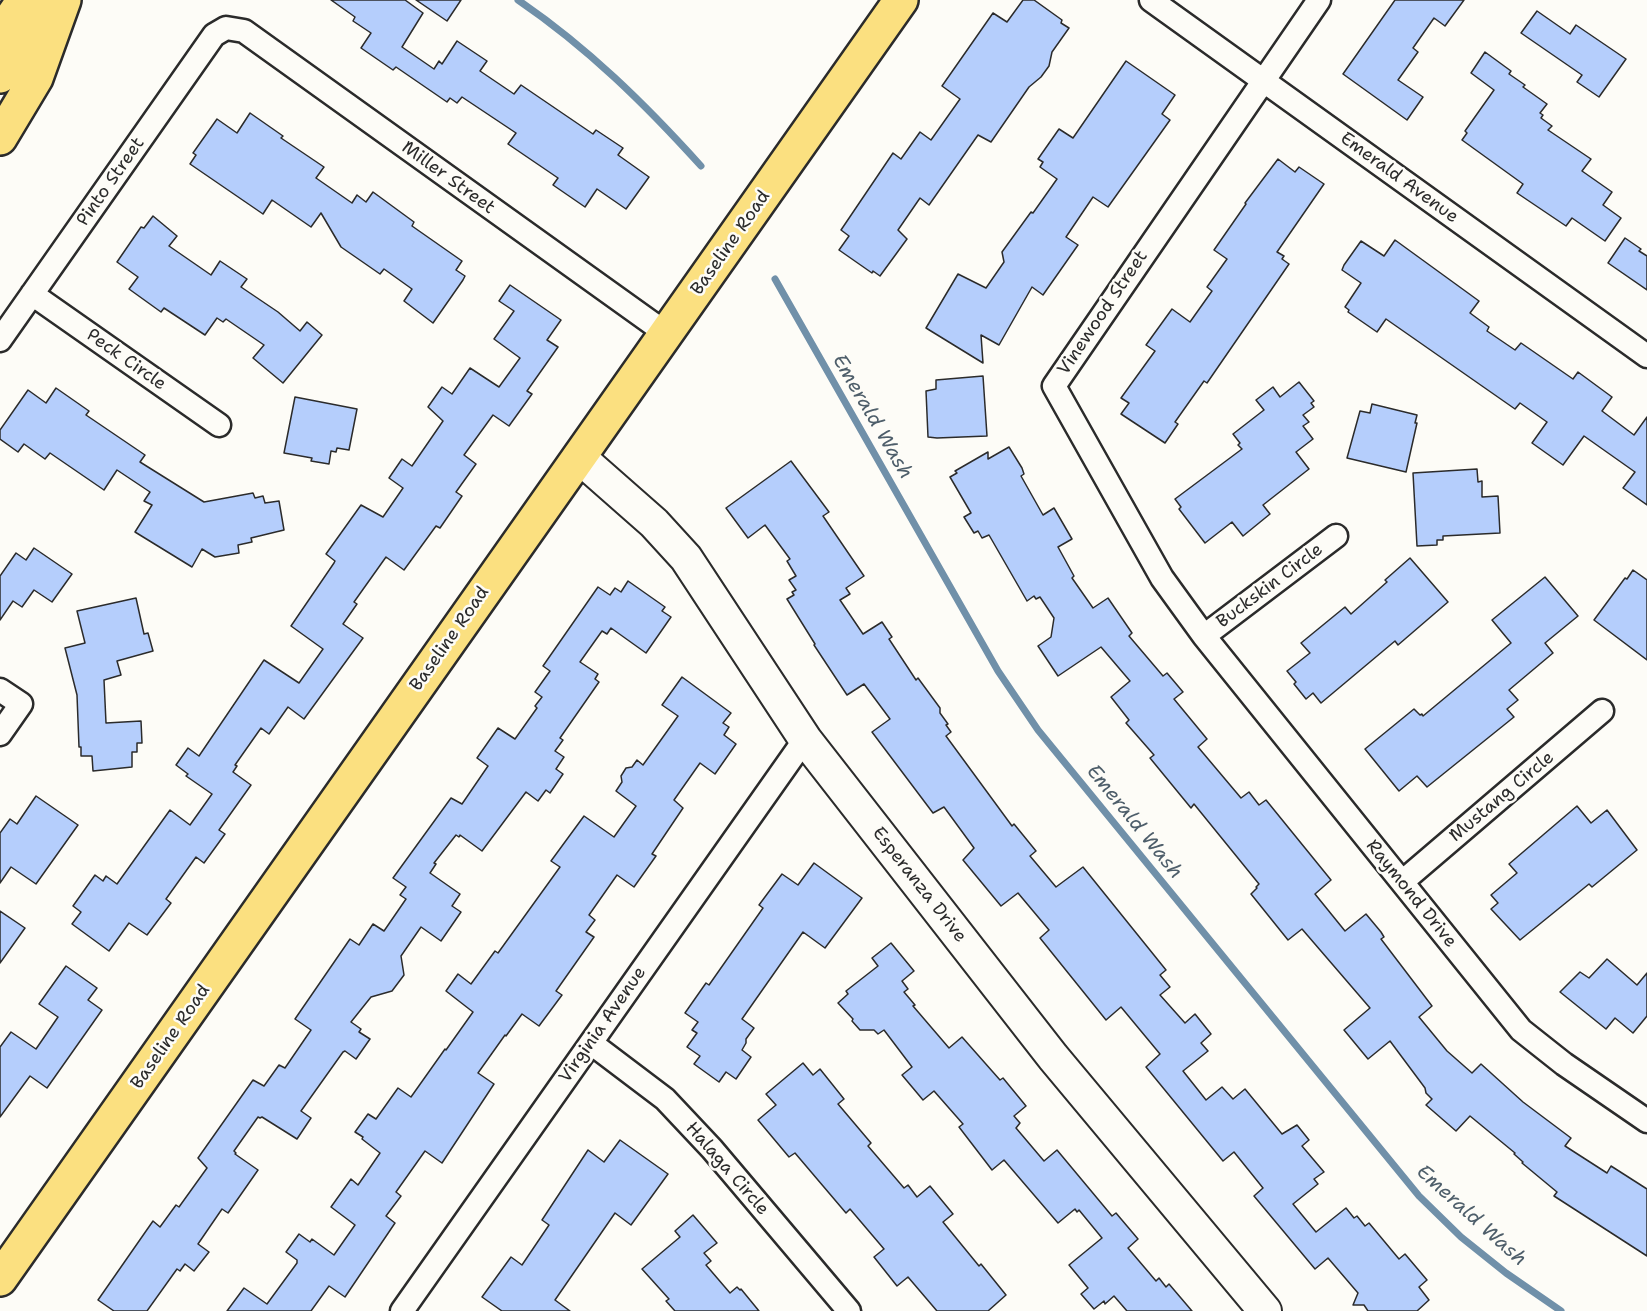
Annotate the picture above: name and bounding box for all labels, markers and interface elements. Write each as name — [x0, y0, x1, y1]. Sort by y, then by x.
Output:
street label: Emerald Avenue — [1336, 128, 1462, 228]
street label: Pinto Street — [73, 134, 149, 230]
street label: Miller Street — [397, 137, 499, 219]
street label: Baseline Road — [687, 186, 775, 300]
street label: Vinewood Street — [1053, 247, 1153, 379]
street label: Peck Circle — [82, 325, 170, 395]
water label: Emerald Wash — [827, 350, 917, 484]
street label: Buckskin Circle — [1213, 539, 1327, 633]
street label: Baseline Road — [406, 582, 494, 696]
street label: Mustang Circle — [1445, 747, 1559, 847]
water label: Emerald Wash — [1081, 760, 1187, 884]
street label: Esperanza Drive — [867, 823, 971, 947]
street label: Raymond Drive — [1361, 836, 1461, 952]
street label: Virginia Avenue — [555, 963, 651, 1087]
street label: Baseline Road — [127, 980, 215, 1094]
street label: Halaga Circle — [681, 1118, 773, 1220]
water label: Emerald Wash — [1411, 1160, 1531, 1272]

